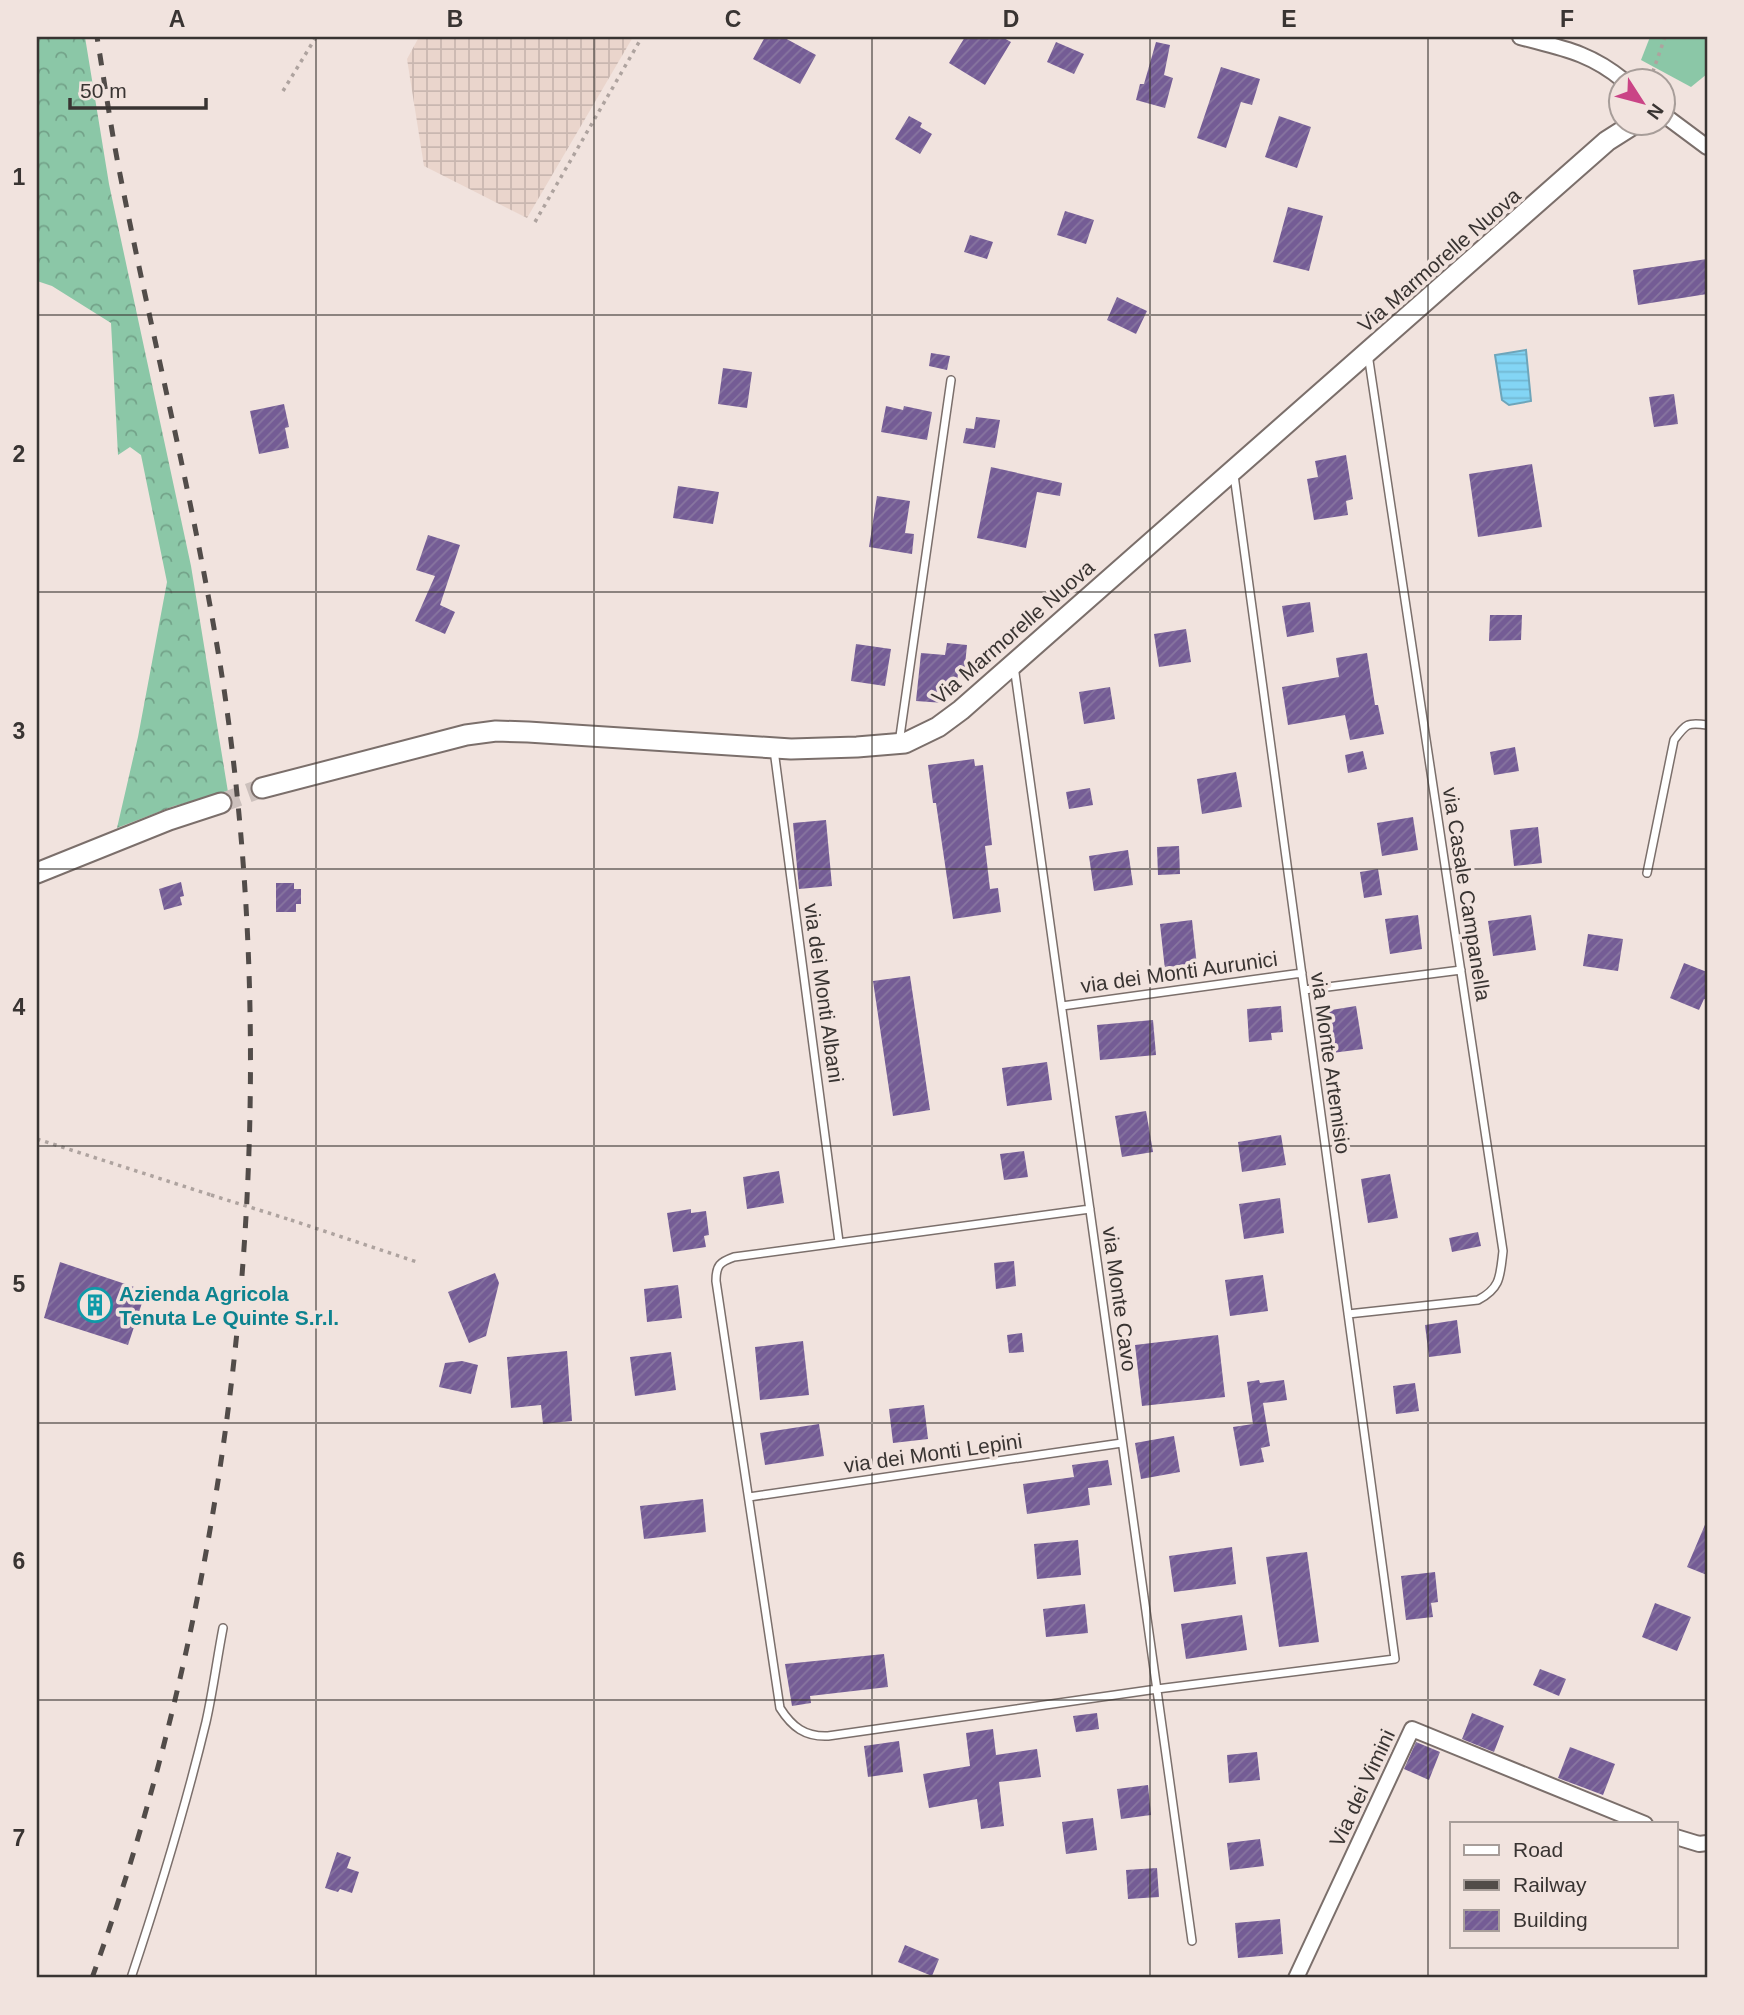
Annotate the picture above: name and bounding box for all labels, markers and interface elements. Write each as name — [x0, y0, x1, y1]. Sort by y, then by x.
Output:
text: A — [169, 6, 185, 32]
text: B — [447, 6, 463, 32]
text: C — [725, 6, 741, 32]
text: D — [1003, 6, 1019, 32]
text: E — [1281, 6, 1297, 32]
text: F — [1560, 6, 1574, 32]
scale bar — [70, 66, 206, 110]
north arrow — [1608, 66, 1678, 136]
text: 50 m — [80, 79, 127, 102]
text: N — [1643, 100, 1668, 123]
text: 1 — [13, 164, 26, 190]
street label: Via Marmorelle Nuova — [1353, 183, 1525, 337]
text: 2 — [13, 441, 25, 467]
street label: Via Marmorelle Nuova — [927, 555, 1099, 709]
text: 3 — [13, 718, 25, 744]
street label: via Casale Campanella — [1439, 786, 1495, 1003]
street label: via dei Monti Albani — [800, 902, 848, 1084]
street label: via dei Monti Aurunici — [1079, 947, 1279, 997]
street label: via Monte Artemisio — [1307, 971, 1355, 1155]
text: 4 — [13, 994, 26, 1020]
street label: via Monte Cavo — [1098, 1225, 1142, 1373]
text: 5 — [13, 1271, 26, 1297]
place label: Azienda Agricola Tenuta Le Quinte S.r.l. — [119, 1282, 339, 1329]
building icon: Azienda Agricola Tenuta Le Quinte S.r.l. — [76, 1286, 114, 1324]
street label: via dei Monti Lepini — [842, 1429, 1024, 1477]
text: 6 — [13, 1548, 25, 1574]
street label: Via dei Vimini — [1325, 1726, 1399, 1850]
legend — [1450, 1822, 1678, 1948]
text: 7 — [13, 1825, 25, 1851]
text: Road — [1513, 1838, 1563, 1861]
text: Railway — [1513, 1873, 1587, 1896]
text: Building — [1513, 1908, 1588, 1931]

